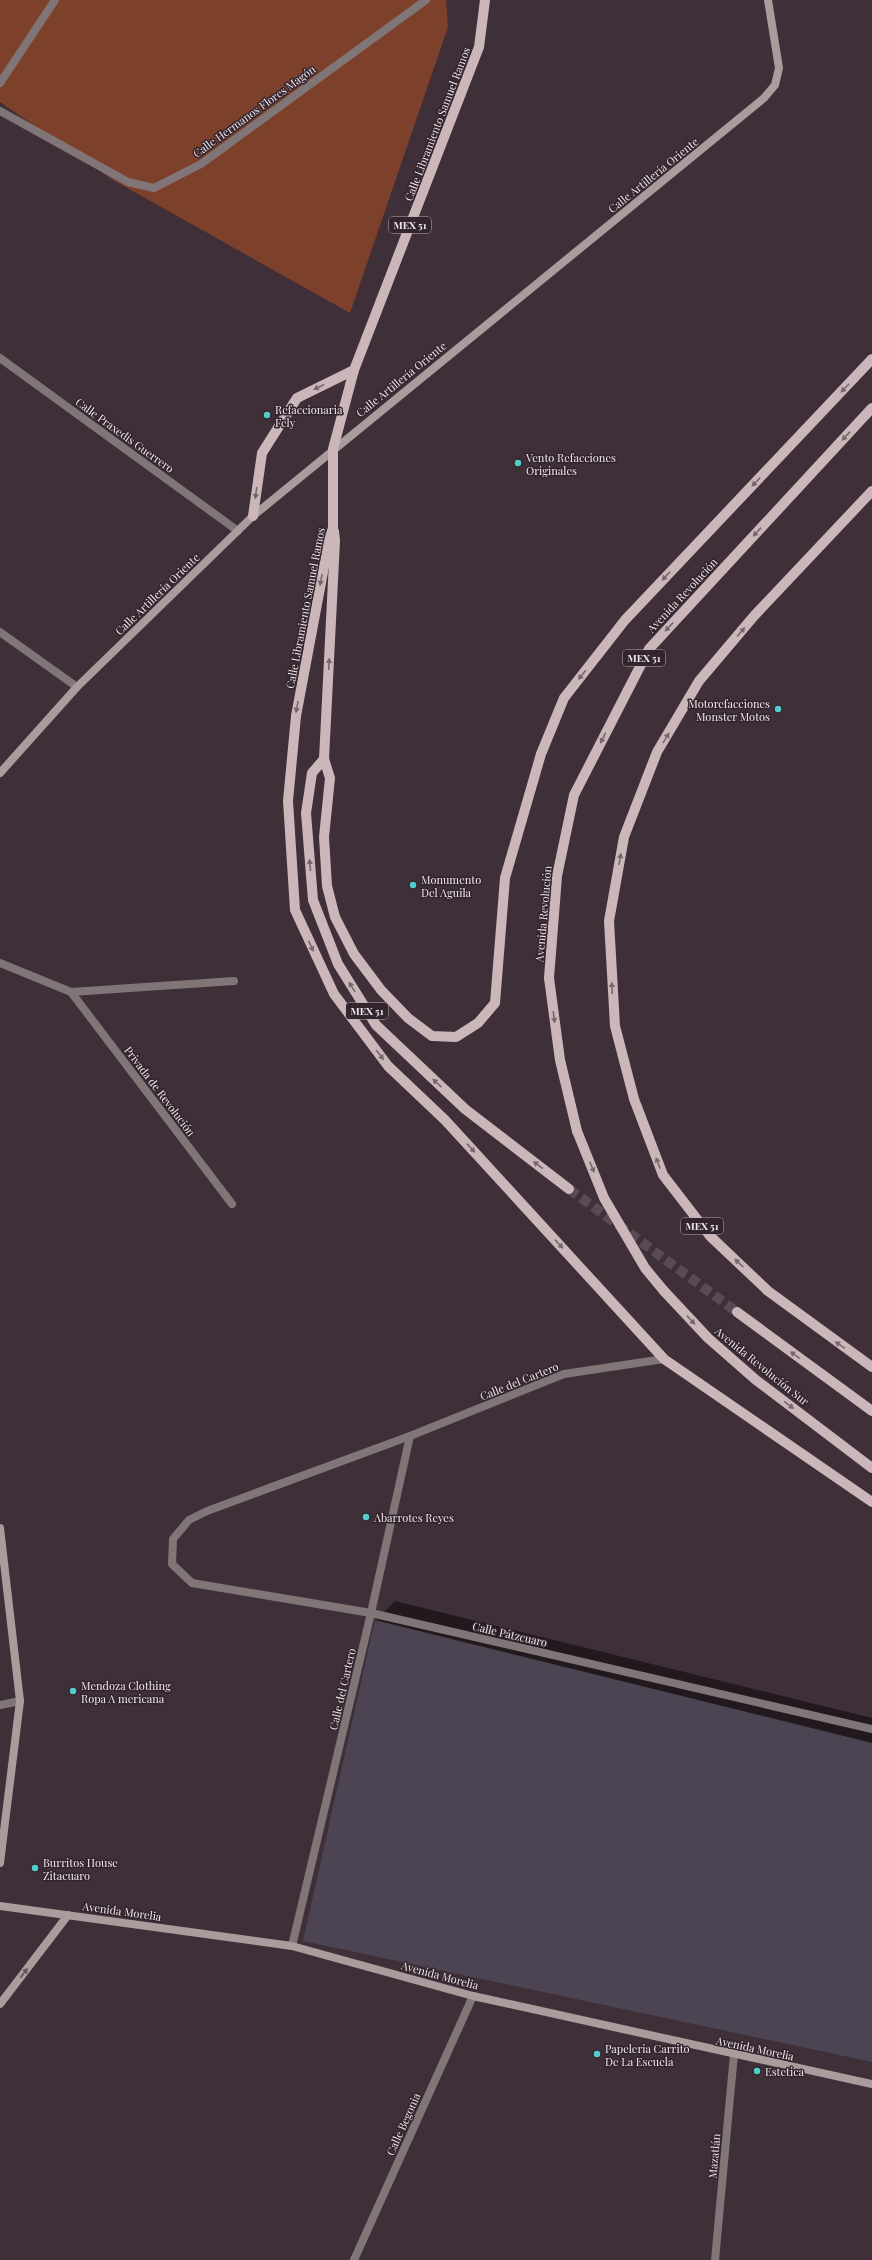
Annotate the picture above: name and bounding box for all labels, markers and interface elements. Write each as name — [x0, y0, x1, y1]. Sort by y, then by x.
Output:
street label: Calle Libramiento Samuel Ramos — [401, 45, 473, 203]
street label: Calle Hermanos Flores Magón — [190, 61, 319, 161]
street label: Calle Artillería Oriente — [605, 134, 702, 216]
road number: MEX 51 — [389, 217, 431, 233]
street label: Calle Artillería Oriente — [353, 338, 450, 420]
one-way arrow — [840, 383, 850, 393]
one-way arrow — [313, 384, 324, 391]
street label: Calle Praxedis Guerrero — [73, 394, 177, 476]
place label: Refaccionaria Fely — [275, 402, 343, 430]
marker: Refaccionaria Fely — [262, 410, 272, 420]
one-way arrow — [841, 431, 850, 441]
place label: Vento Refacciones Originales — [525, 450, 616, 478]
marker: Vento Refacciones Originales — [513, 458, 523, 468]
one-way arrow — [751, 477, 760, 487]
one-way arrow — [253, 487, 259, 499]
street label: Calle Libramiento Samuel Ramos — [282, 526, 328, 690]
one-way arrow — [753, 526, 762, 537]
street label: Calle Artillería Oriente — [112, 549, 203, 638]
street label: Avenida Revolución — [643, 554, 721, 636]
one-way arrow — [661, 571, 671, 581]
one-way arrow — [318, 574, 324, 586]
one-way arrow — [664, 622, 674, 632]
one-way arrow — [736, 627, 745, 637]
road number: MEX 51 — [623, 650, 665, 666]
one-way arrow — [325, 658, 332, 670]
one-way arrow — [577, 670, 586, 681]
place label: Motorefacciones Monster Motos — [688, 696, 770, 724]
one-way arrow — [294, 701, 300, 713]
marker: Motorefacciones Monster Motos — [773, 704, 783, 714]
one-way arrow — [662, 732, 669, 744]
one-way arrow — [600, 733, 607, 744]
one-way arrow — [617, 853, 623, 865]
one-way arrow — [307, 859, 314, 871]
street label: Avenida Revolución — [531, 865, 555, 964]
place label: Monumento Del Aguila — [421, 872, 481, 900]
marker: Monumento Del Aguila — [408, 880, 418, 890]
one-way arrow — [308, 940, 314, 951]
one-way arrow — [348, 981, 355, 993]
one-way arrow — [608, 982, 615, 994]
road number: MEX 51 — [346, 1003, 388, 1019]
one-way arrow — [551, 1011, 557, 1023]
street label: Privada de Revolución — [121, 1043, 199, 1139]
one-way arrow — [376, 1050, 384, 1061]
one-way arrow — [433, 1079, 442, 1088]
one-way arrow — [466, 1143, 476, 1153]
one-way arrow — [655, 1156, 661, 1168]
one-way arrow — [533, 1161, 543, 1169]
one-way arrow — [589, 1162, 595, 1174]
road number: MEX 51 — [681, 1218, 723, 1234]
one-way arrow — [554, 1239, 564, 1249]
one-way arrow — [734, 1259, 744, 1268]
one-way arrow — [686, 1315, 695, 1325]
street label: Avenida Revolución Sur — [711, 1323, 812, 1409]
one-way arrow — [835, 1341, 845, 1349]
one-way arrow — [790, 1351, 800, 1359]
street label: Calle del Cartero — [477, 1358, 561, 1404]
one-way arrow — [783, 1400, 794, 1409]
place label: Abarrotes Reyes — [373, 1510, 454, 1525]
marker: Abarrotes Reyes — [361, 1512, 371, 1522]
street label: Calle Pátzcuaro — [471, 1618, 549, 1650]
street label: Calle del Cartero — [325, 1647, 359, 1731]
place label: Mendoza Clothing Ropa A mericana — [81, 1678, 171, 1706]
marker: Mendoza Clothing Ropa A mericana — [68, 1686, 78, 1696]
place label: Burritos House Zitacuaro — [43, 1855, 118, 1883]
marker: Burritos House Zitacuaro — [30, 1863, 40, 1873]
street label: Avenida Morelia — [81, 1898, 163, 1924]
street label: Avenida Morelia — [399, 1957, 481, 1993]
one-way arrow — [19, 1967, 28, 1978]
street label: Avenida Morelia — [714, 2032, 796, 2064]
place label: Papeleria Carrito De La Escuela — [605, 2041, 690, 2069]
marker: Papeleria Carrito De La Escuela — [592, 2049, 602, 2059]
place label: Estetica — [765, 2064, 805, 2079]
marker: Estetica — [752, 2066, 762, 2076]
street label: Calle Begonia — [383, 2090, 424, 2158]
street label: Mazatlán — [705, 2133, 723, 2179]

